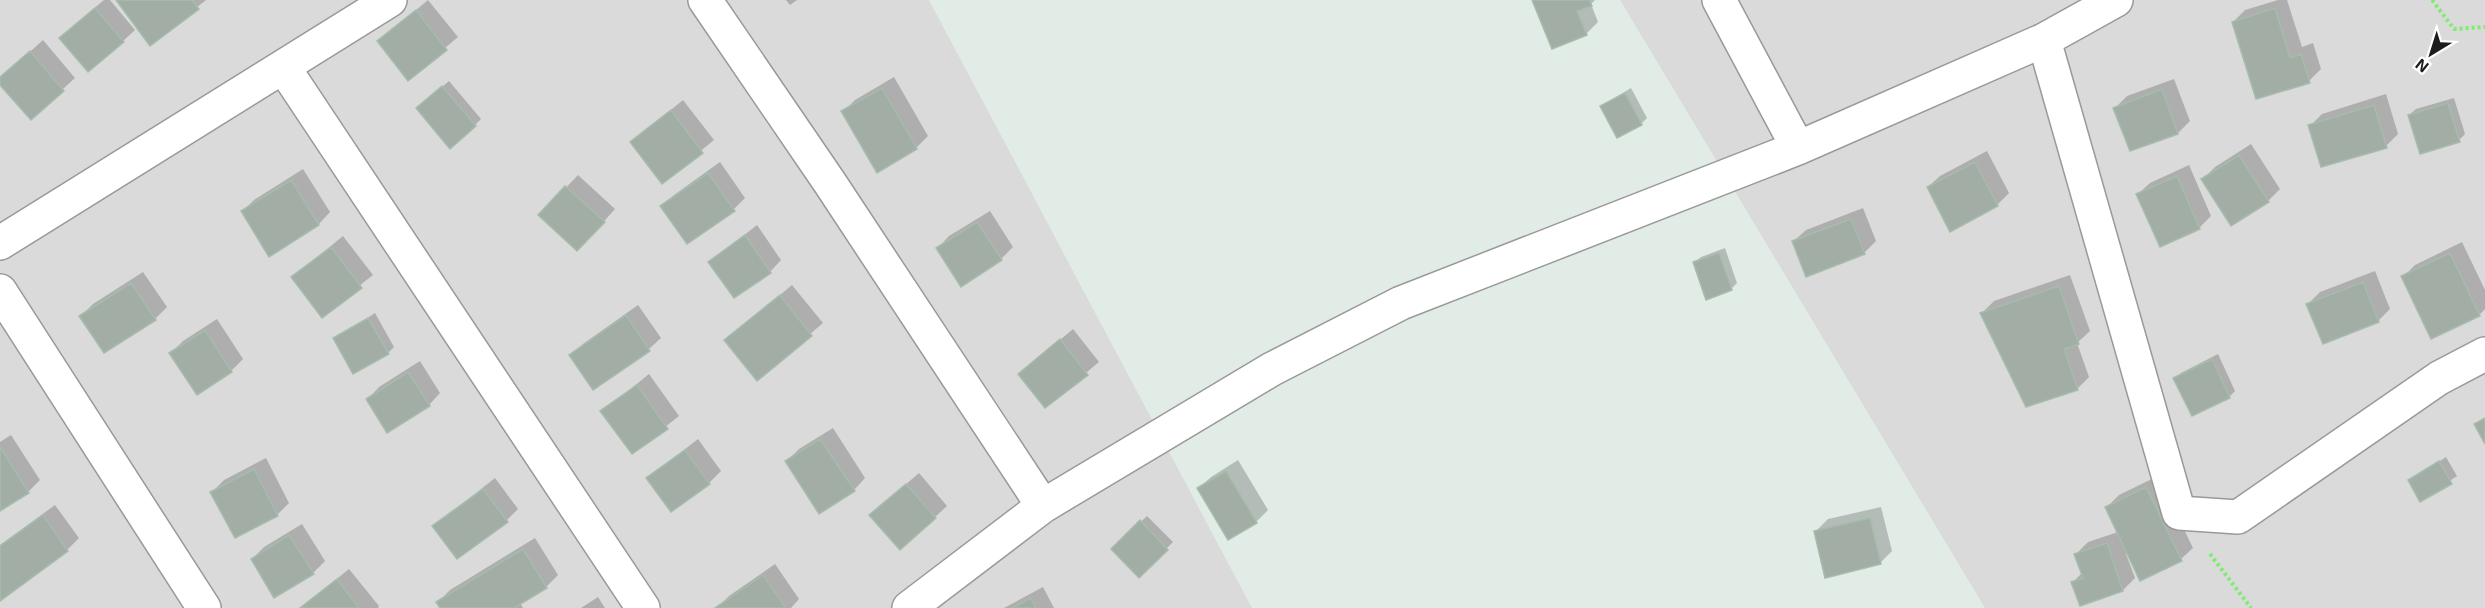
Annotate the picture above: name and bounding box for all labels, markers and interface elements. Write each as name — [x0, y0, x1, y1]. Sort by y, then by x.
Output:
north arrow — [2401, 24, 2461, 84]
text: N — [2411, 55, 2432, 77]

